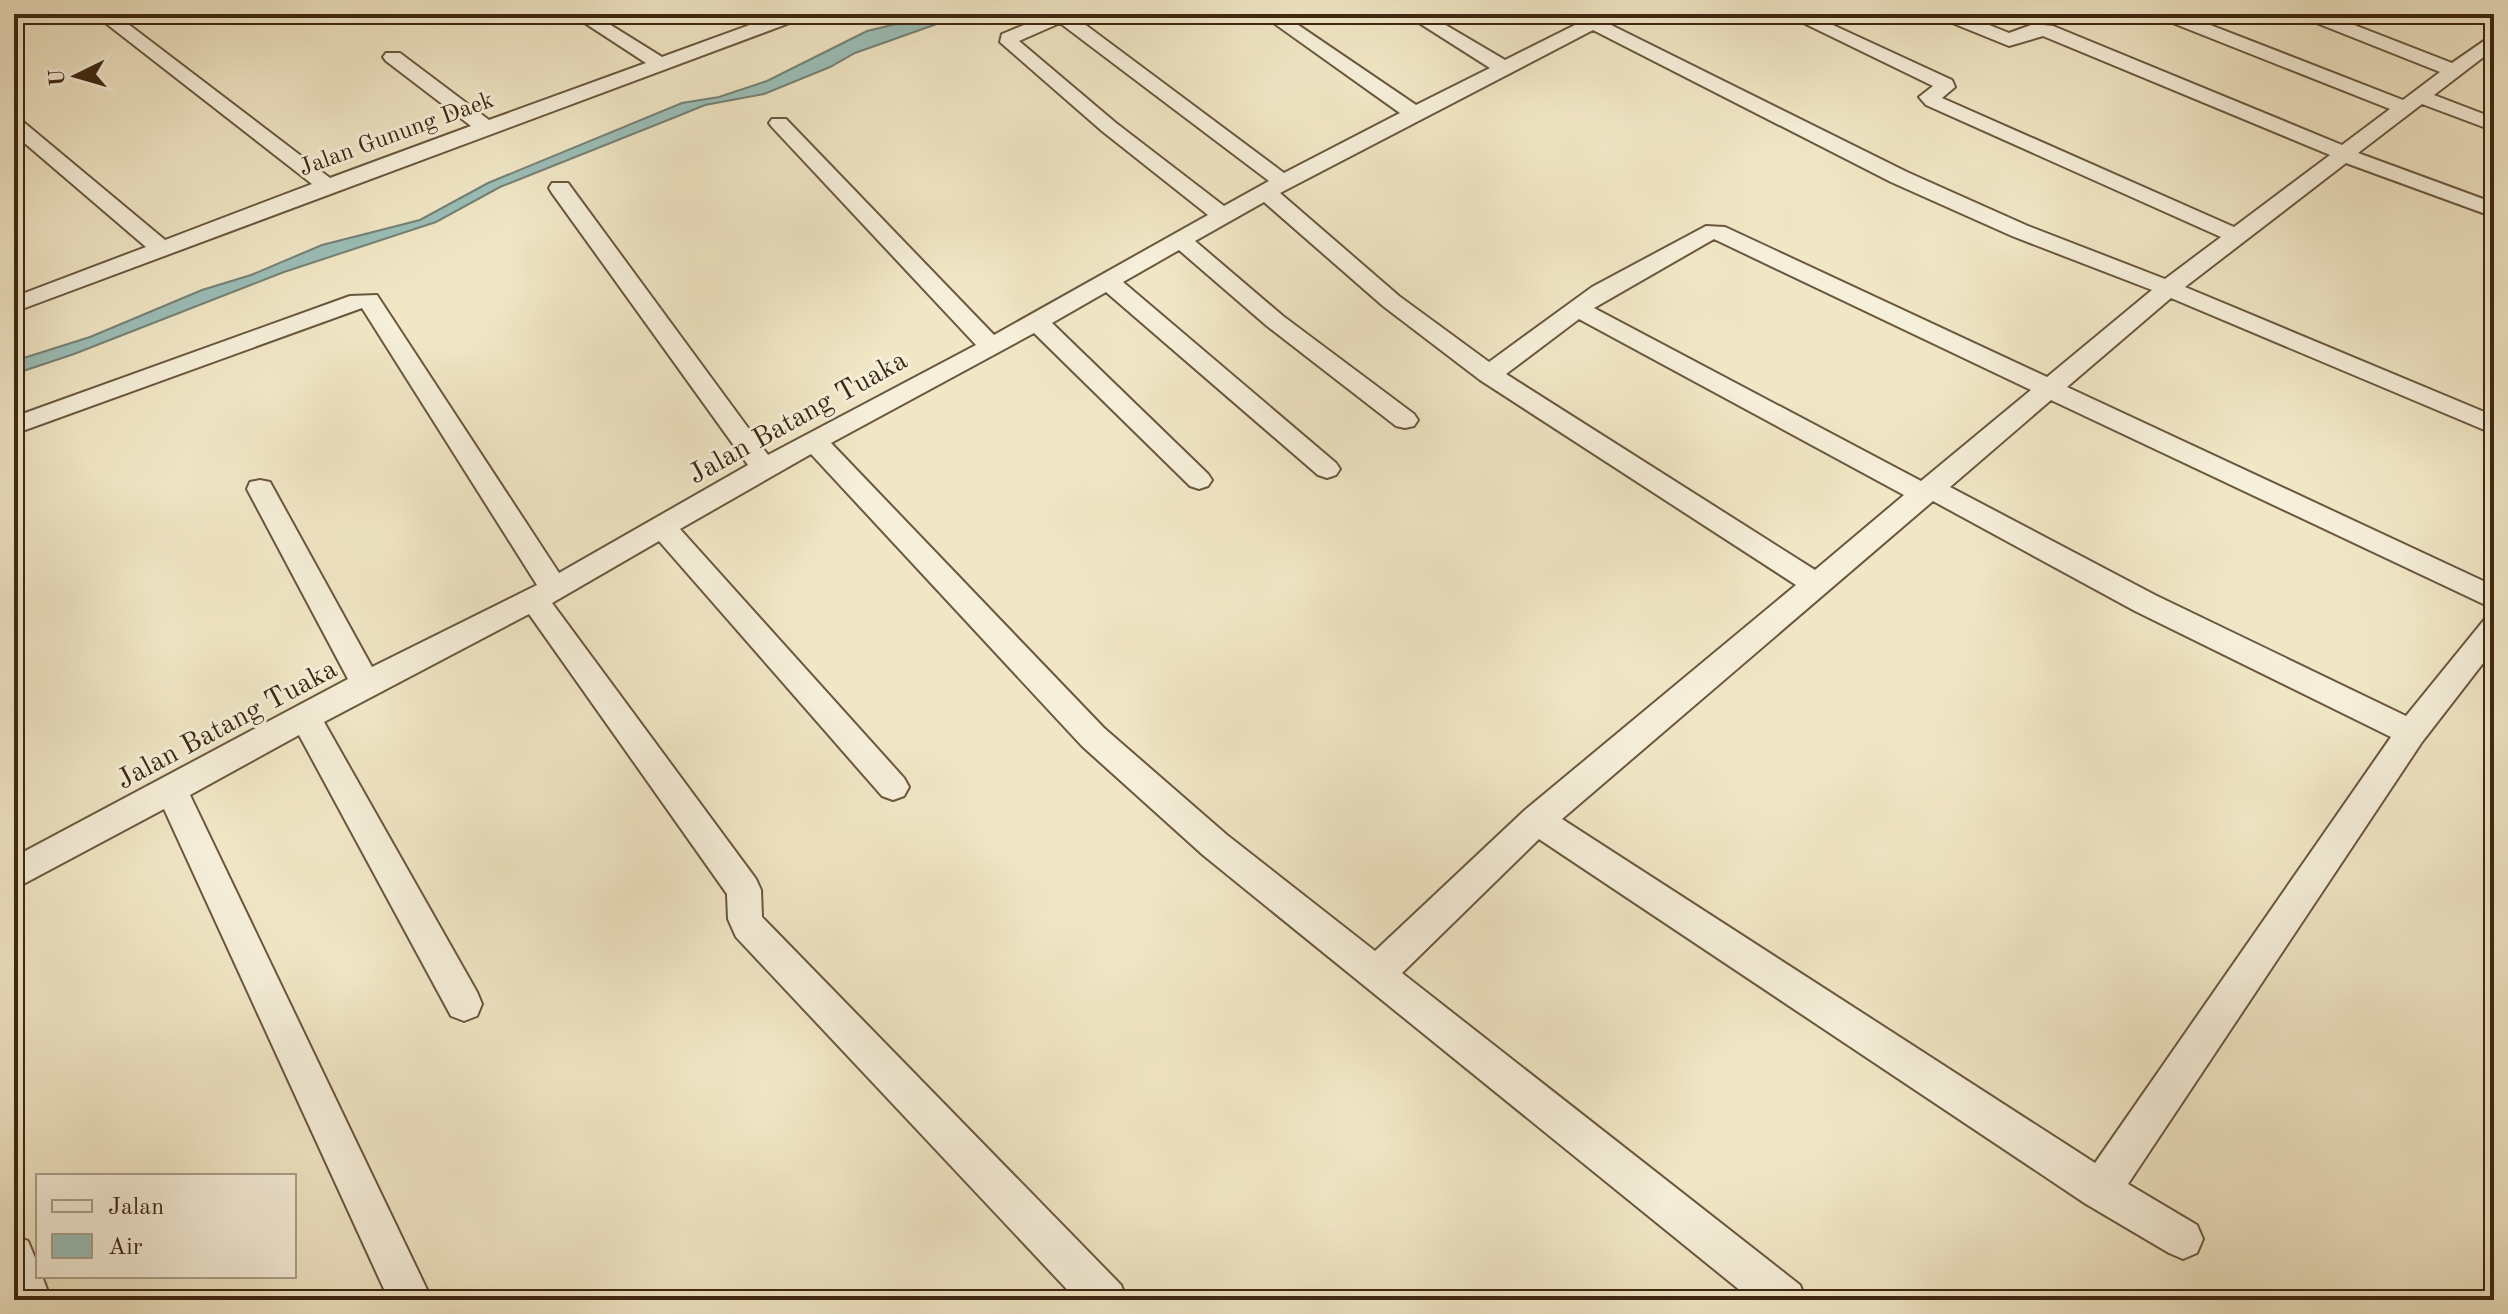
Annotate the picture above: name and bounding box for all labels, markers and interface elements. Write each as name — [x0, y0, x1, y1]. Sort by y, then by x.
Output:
north arrow — [36, 36, 116, 116]
text: U — [46, 68, 70, 87]
street label: Jalan Gunung Daek — [296, 88, 497, 181]
street label: Jalan Batang Tuaka — [684, 347, 913, 490]
street label: Jalan Batang Tuaka — [113, 656, 342, 796]
legend — [36, 1174, 296, 1278]
text: Jalan — [108, 1196, 164, 1220]
text: Air — [108, 1236, 143, 1260]

